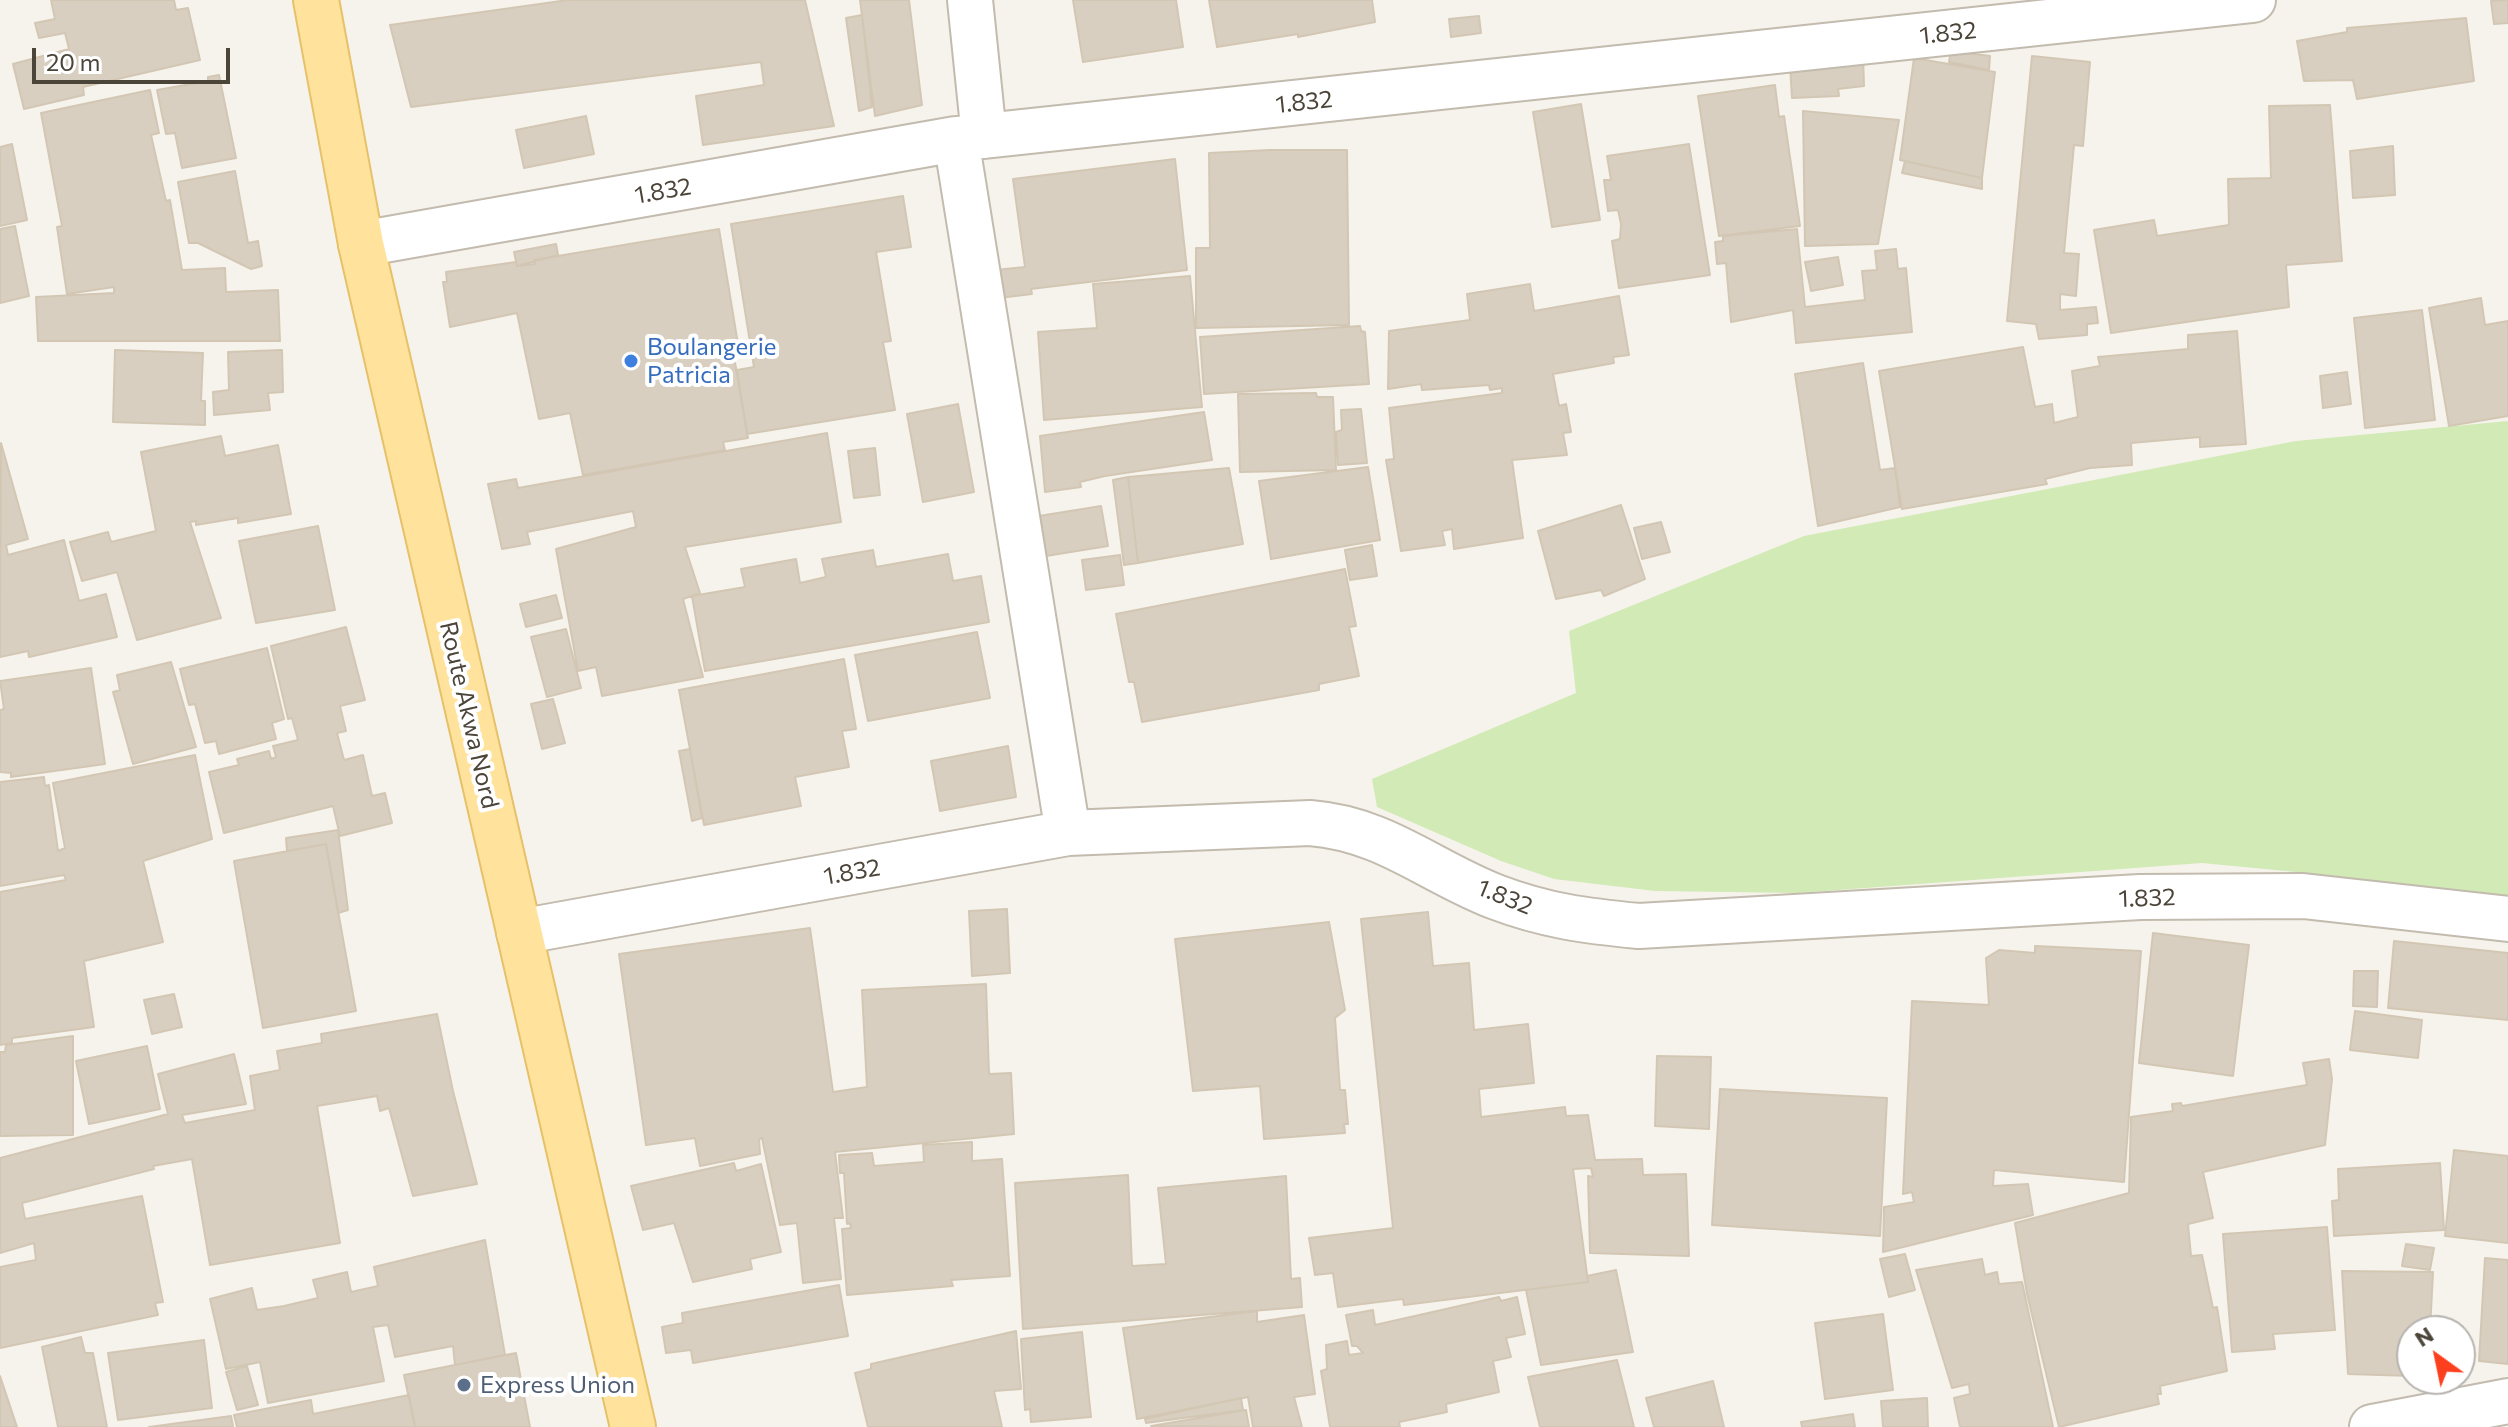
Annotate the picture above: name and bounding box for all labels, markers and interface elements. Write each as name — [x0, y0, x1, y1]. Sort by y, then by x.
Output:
street label: 1.832 — [1918, 16, 1978, 50]
scale bar — [36, 32, 234, 82]
text: 20 m — [46, 47, 100, 76]
street label: 1.832 — [1274, 85, 1334, 119]
street label: 1.832 — [632, 172, 694, 210]
place label: Boulangerie Patricia — [647, 333, 776, 389]
marker: Boulangerie Patricia — [622, 352, 640, 370]
street label: Route Akwa Nord — [433, 619, 505, 811]
street label: 1.832 — [821, 853, 883, 891]
street label: 1.832 — [1473, 873, 1537, 921]
street label: 1.832 — [2118, 883, 2176, 913]
north arrow — [2396, 1315, 2476, 1395]
text: N — [2409, 1320, 2438, 1352]
place label: Express Union — [480, 1371, 635, 1399]
marker: Express Union — [455, 1376, 473, 1394]

